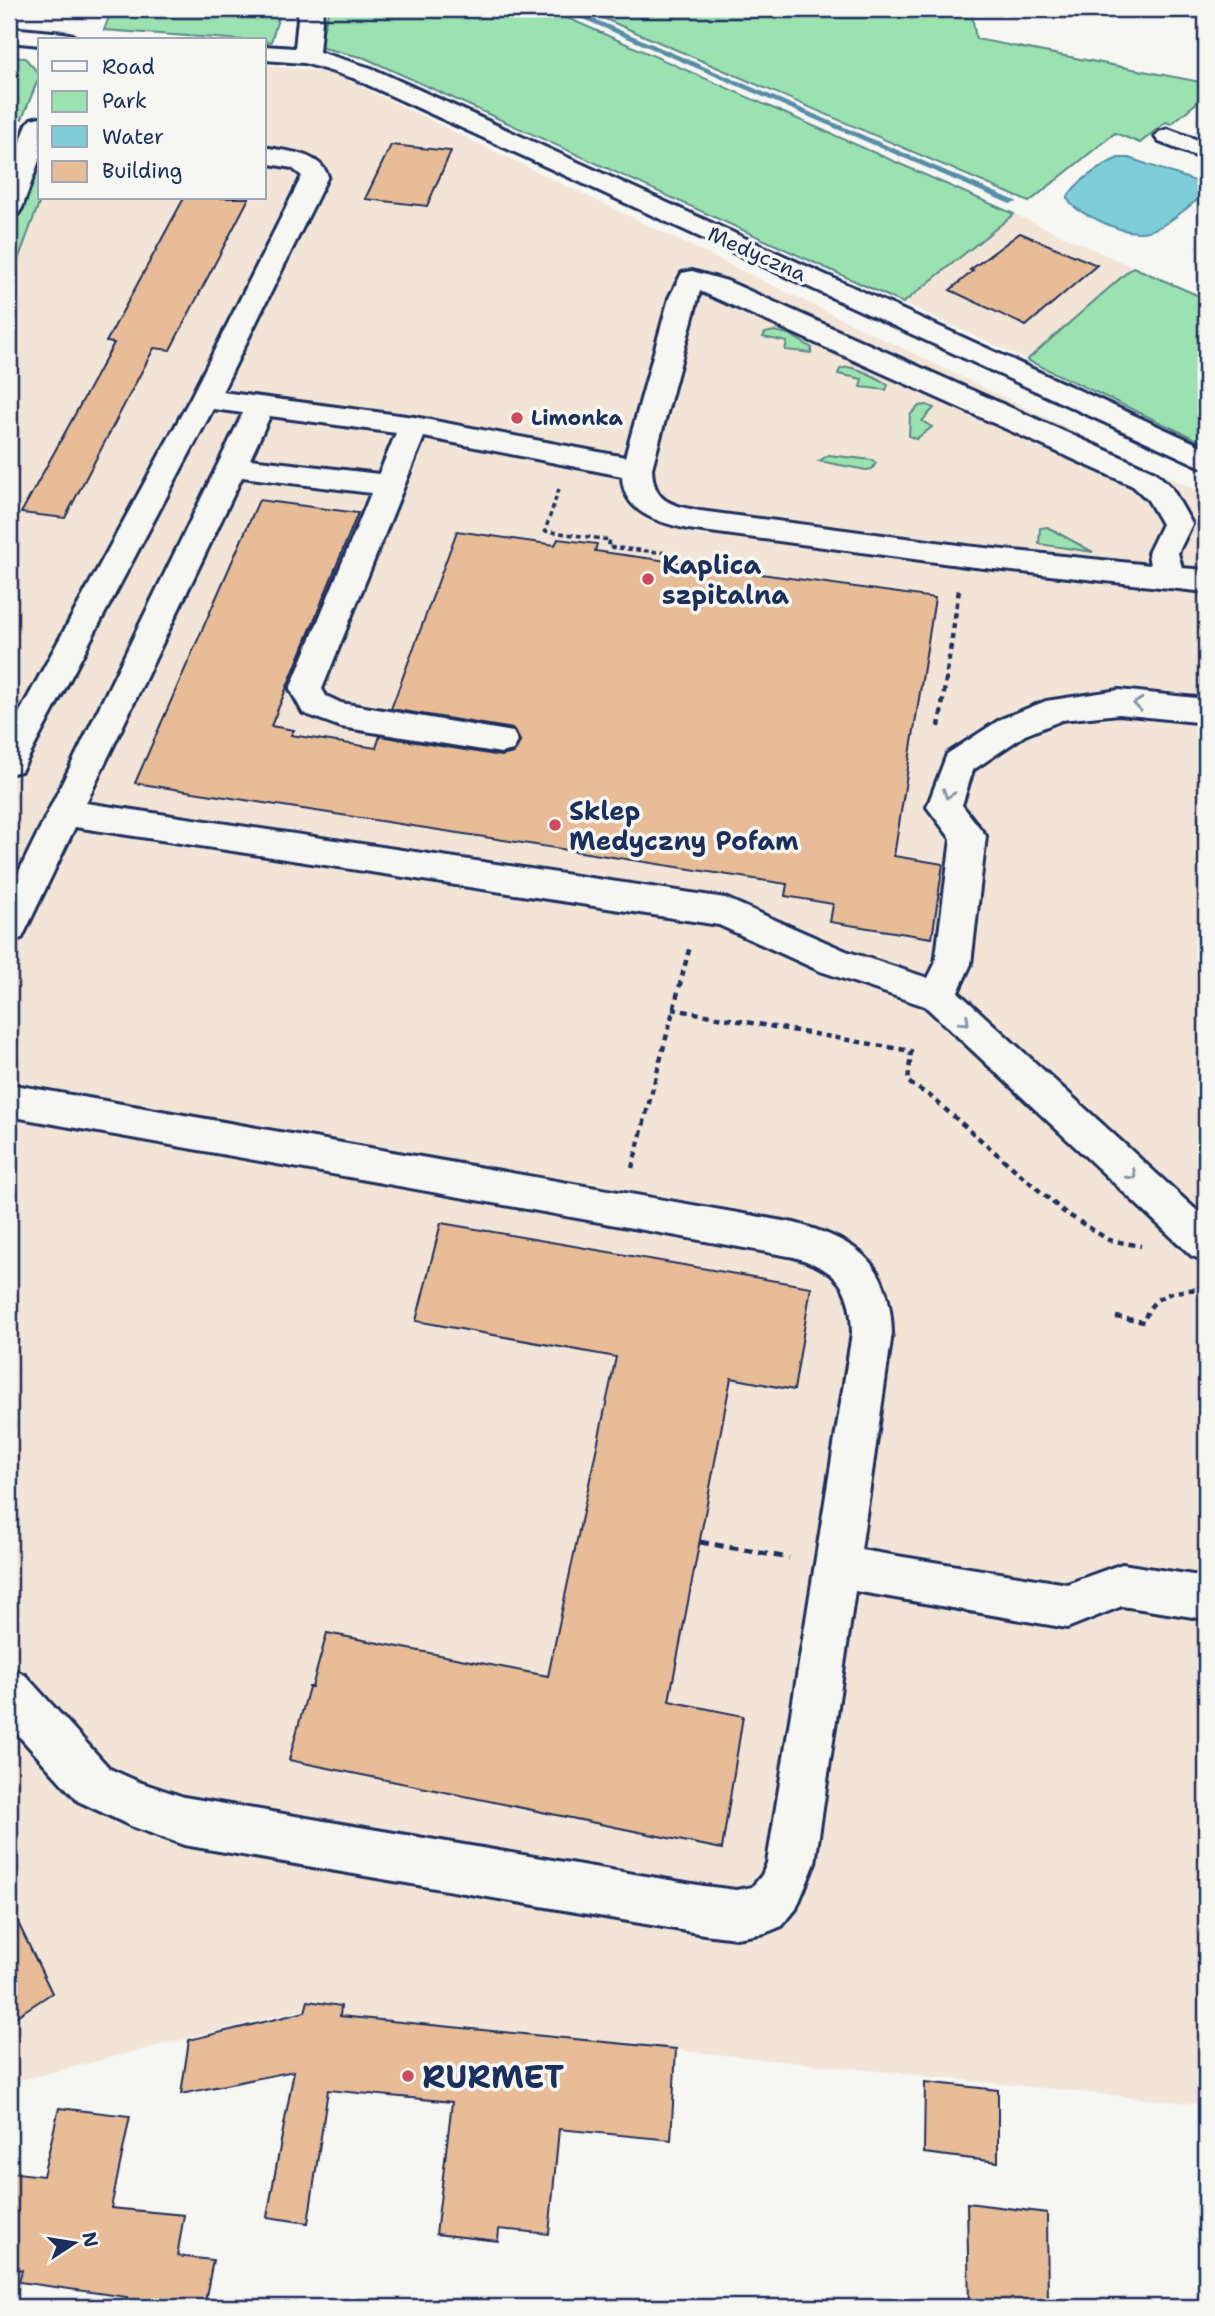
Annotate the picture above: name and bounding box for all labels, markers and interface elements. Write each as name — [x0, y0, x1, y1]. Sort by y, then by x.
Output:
legend — [38, 38, 266, 200]
text: Road — [102, 53, 155, 81]
text: Park — [102, 87, 147, 115]
text: Water — [102, 123, 164, 151]
text: Building — [102, 157, 182, 185]
street label: Medyczna — [703, 220, 811, 288]
place label: Limonka — [531, 404, 624, 432]
marker: Limonka — [509, 410, 525, 426]
place label: Kaplica szpitalna — [662, 547, 789, 612]
marker: Kaplica szpitalna — [640, 571, 656, 587]
one-way arrow — [1133, 697, 1144, 712]
one-way arrow — [942, 788, 956, 800]
place label: Sklep Medyczny Pofam — [569, 793, 799, 858]
marker: Sklep Medyczny Pofam — [547, 817, 563, 833]
one-way arrow — [957, 1012, 970, 1025]
one-way arrow — [1124, 1167, 1137, 1179]
place label: RURMET — [422, 2055, 564, 2098]
marker: RURMET — [400, 2068, 416, 2084]
north arrow — [38, 2208, 108, 2278]
text: N — [76, 2230, 104, 2250]

